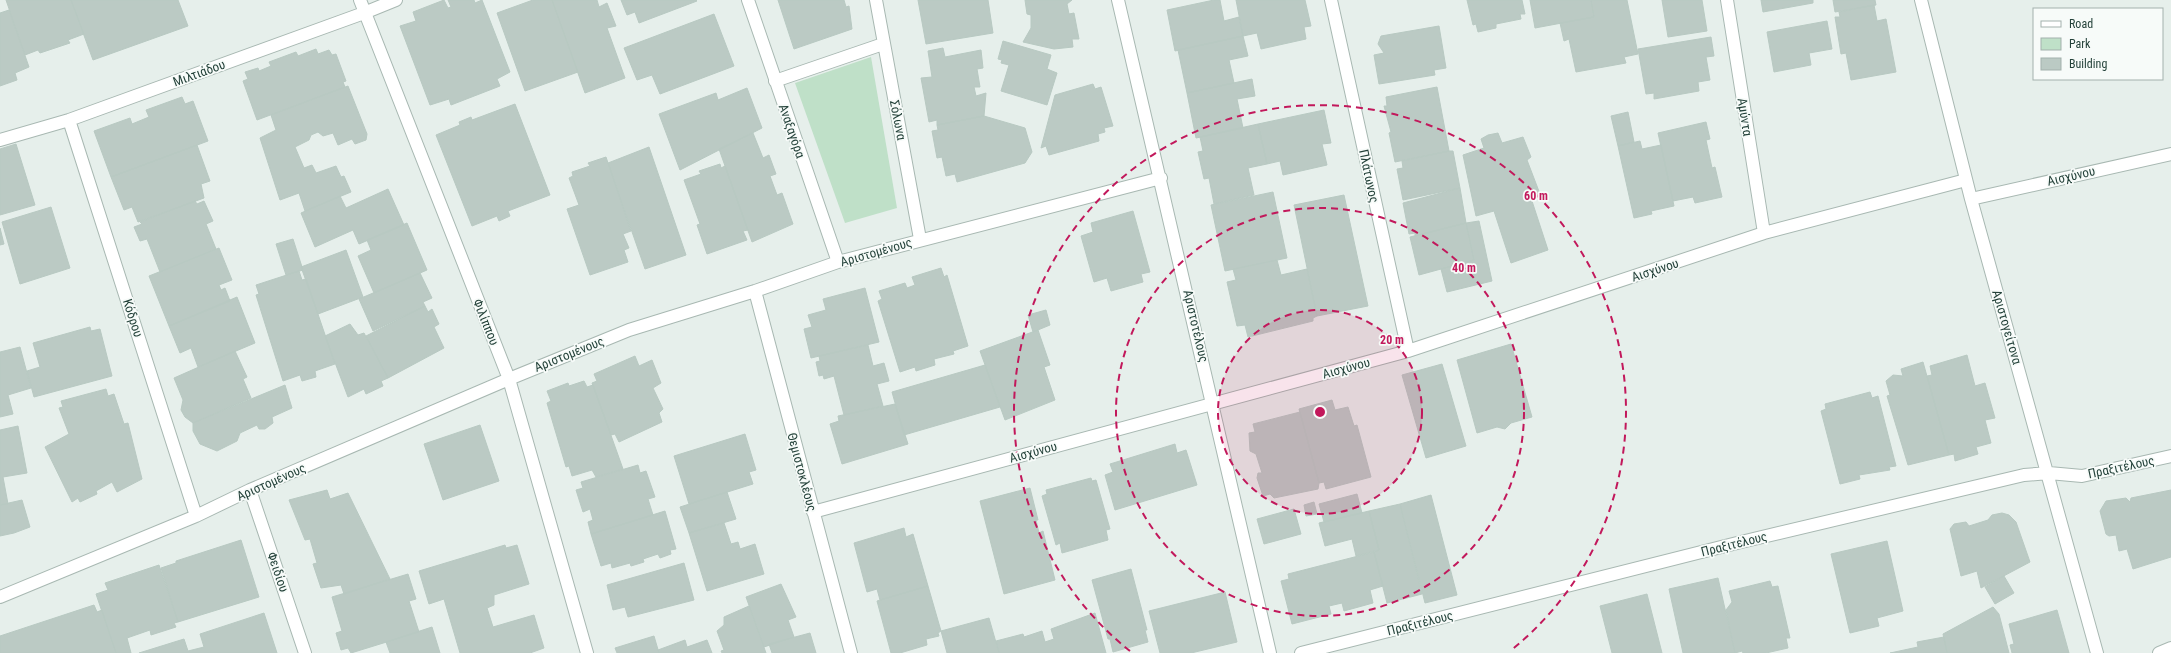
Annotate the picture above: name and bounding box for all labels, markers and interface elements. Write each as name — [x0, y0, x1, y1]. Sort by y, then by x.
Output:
legend — [2033, 8, 2163, 80]
text: Road — [2069, 17, 2093, 31]
text: Park — [2069, 37, 2091, 51]
street label: Μιλτιάδου — [171, 57, 227, 89]
text: Building — [2069, 57, 2107, 71]
street label: Αμύντα — [1735, 97, 1755, 138]
street label: Σόλωνα — [887, 99, 909, 142]
street label: Αναξαγόρα — [775, 102, 808, 161]
street label: Πλάτωνος — [1356, 148, 1382, 204]
street label: Αισχύνου — [2046, 163, 2096, 189]
text: 60 m — [1524, 189, 1548, 203]
street label: Αριστομένους — [839, 235, 913, 269]
street label: Αισχύνου — [1630, 255, 1680, 285]
text: 40 m — [1452, 261, 1476, 275]
street label: Αριστοτέλους — [1180, 288, 1212, 364]
street label: Αριστογείτονα — [1989, 288, 2025, 366]
street label: Κόδρου — [120, 297, 146, 339]
street label: Φιλίππου — [470, 297, 502, 347]
street label: Αριστομένους — [532, 333, 606, 375]
text: 20 m — [1380, 333, 1404, 347]
street label: Αισχύνου — [1321, 354, 1371, 382]
centre of rings — [1313, 405, 1327, 419]
street label: Θεμιστοκλέους — [784, 431, 820, 513]
street label: Αισχύνου — [1008, 438, 1058, 466]
street label: Πραξιτέλους — [2086, 453, 2156, 482]
street label: Αριστομένους — [234, 460, 308, 504]
street label: Πραξιτέλους — [1699, 529, 1769, 560]
street label: Φειδίου — [264, 550, 292, 594]
street label: Πραξιτέλους — [1385, 608, 1455, 639]

